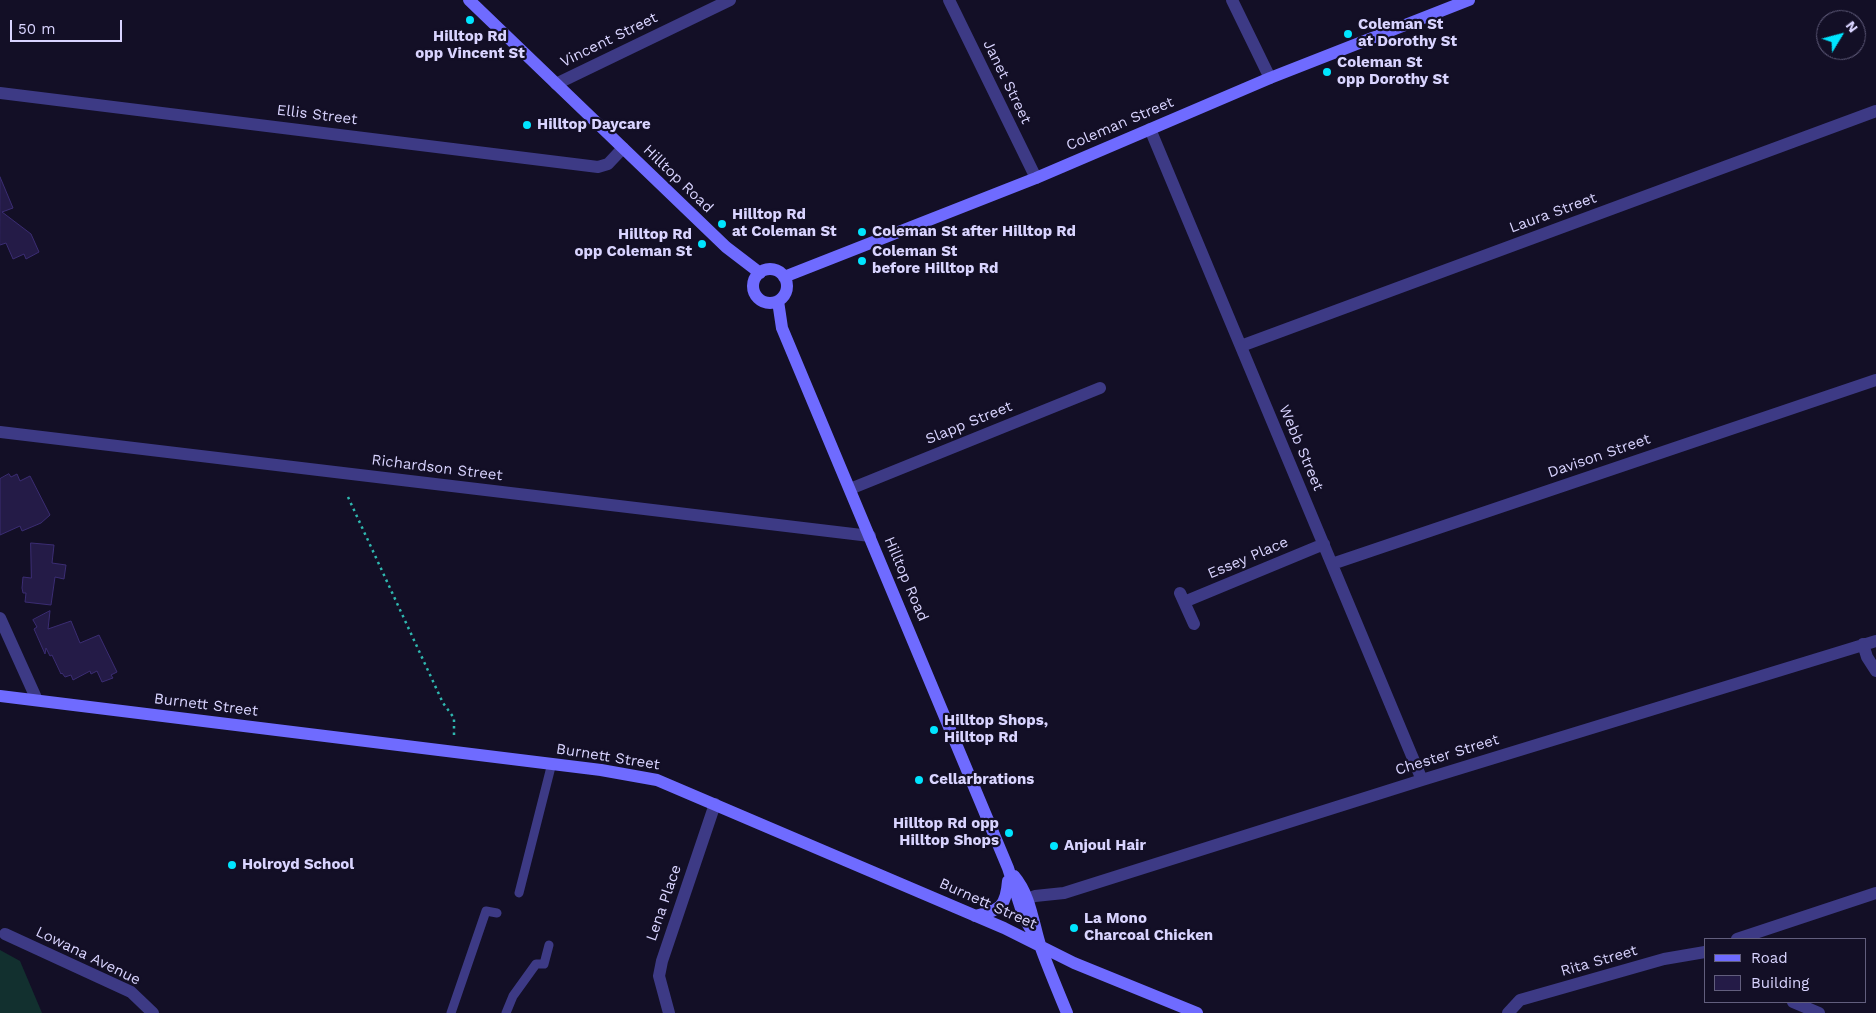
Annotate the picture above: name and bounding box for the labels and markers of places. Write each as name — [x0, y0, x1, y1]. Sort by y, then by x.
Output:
marker: Hilltop Rd opp Vincent St — [464, 14, 476, 26]
place label: Coleman St at Dorothy St — [1358, 16, 1457, 51]
place label: Hilltop Rd opp Vincent St — [415, 28, 525, 63]
marker: Coleman St at Dorothy St — [1342, 28, 1354, 40]
place label: Coleman St opp Dorothy St — [1337, 54, 1449, 89]
marker: Coleman St opp Dorothy St — [1321, 66, 1333, 78]
place label: Hilltop Daycare — [537, 116, 651, 134]
marker: Hilltop Daycare — [521, 119, 533, 131]
place label: Hilltop Rd at Coleman St — [732, 206, 837, 241]
marker: Hilltop Rd at Coleman St — [716, 218, 728, 230]
place label: Coleman St after Hilltop Rd — [872, 223, 1076, 241]
place label: Hilltop Rd opp Coleman St — [575, 226, 692, 261]
marker: Coleman St after Hilltop Rd — [856, 226, 868, 238]
marker: Hilltop Rd opp Coleman St — [696, 238, 708, 250]
place label: Coleman St before Hilltop Rd — [872, 243, 998, 278]
marker: Coleman St before Hilltop Rd — [856, 255, 868, 267]
place label: Hilltop Shops, Hilltop Rd — [944, 712, 1048, 747]
marker: Hilltop Shops, Hilltop Rd — [928, 724, 940, 736]
place label: Cellarbrations — [929, 771, 1034, 789]
marker: Cellarbrations — [913, 774, 925, 786]
place label: Hilltop Rd opp Hilltop Shops — [893, 815, 999, 850]
marker: Hilltop Rd opp Hilltop Shops — [1003, 827, 1015, 839]
place label: Anjoul Hair — [1064, 837, 1146, 855]
marker: Anjoul Hair — [1048, 840, 1060, 852]
place label: Holroyd School — [242, 856, 354, 874]
marker: Holroyd School — [226, 859, 238, 871]
place label: La Mono Charcoal Chicken — [1084, 910, 1213, 945]
marker: La Mono Charcoal Chicken — [1068, 922, 1080, 934]

